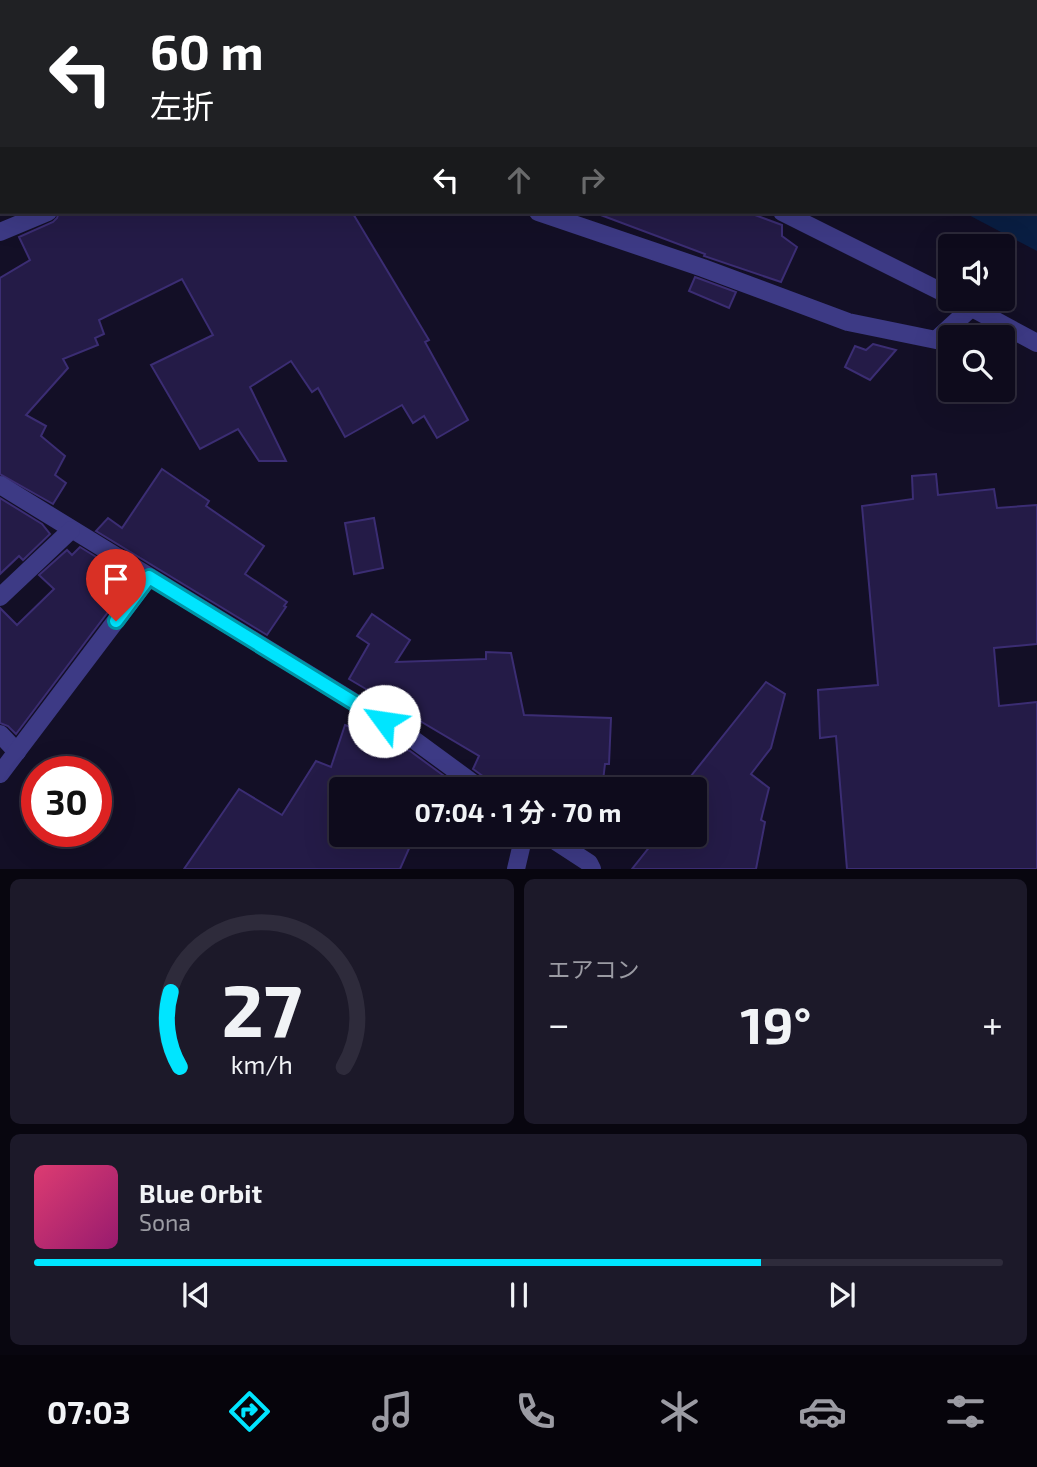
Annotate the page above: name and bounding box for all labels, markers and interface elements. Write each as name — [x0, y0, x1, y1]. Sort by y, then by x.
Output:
text: 60 m — [150, 21, 264, 80]
icon: left — [35, 28, 126, 119]
text: 左折 — [150, 86, 214, 124]
icon: left — [427, 161, 465, 199]
icon: ahead — [500, 161, 538, 199]
icon: right — [573, 161, 611, 199]
map controls — [938, 234, 1015, 402]
button: sound — [938, 234, 1015, 311]
button: search — [938, 325, 1015, 402]
pin — [86, 549, 146, 621]
icon: arrive — [97, 560, 135, 598]
position arrow — [347, 684, 421, 758]
speed limit sign: 30 — [21, 756, 112, 847]
text: 07:04 · 1 分 · 70 m — [415, 796, 621, 827]
text: エアコン — [548, 955, 640, 983]
text: 27 — [221, 965, 302, 1053]
text: 19° — [740, 992, 811, 1054]
text: − — [548, 1000, 570, 1046]
text: + — [982, 1000, 1003, 1046]
text: km/h — [231, 1049, 293, 1079]
text: Blue Orbit — [139, 1177, 262, 1208]
text: Sona — [139, 1208, 191, 1236]
icon: previous — [177, 1276, 215, 1314]
icon: pause — [500, 1276, 538, 1314]
icon: next — [823, 1276, 861, 1314]
icon: directions — [225, 1387, 274, 1436]
icon: music — [368, 1387, 417, 1436]
icon: phone — [511, 1387, 560, 1436]
icon: climate — [655, 1387, 704, 1436]
icon: car — [798, 1387, 847, 1436]
icon: filters — [941, 1387, 990, 1436]
text: 07:03 — [47, 1392, 131, 1430]

